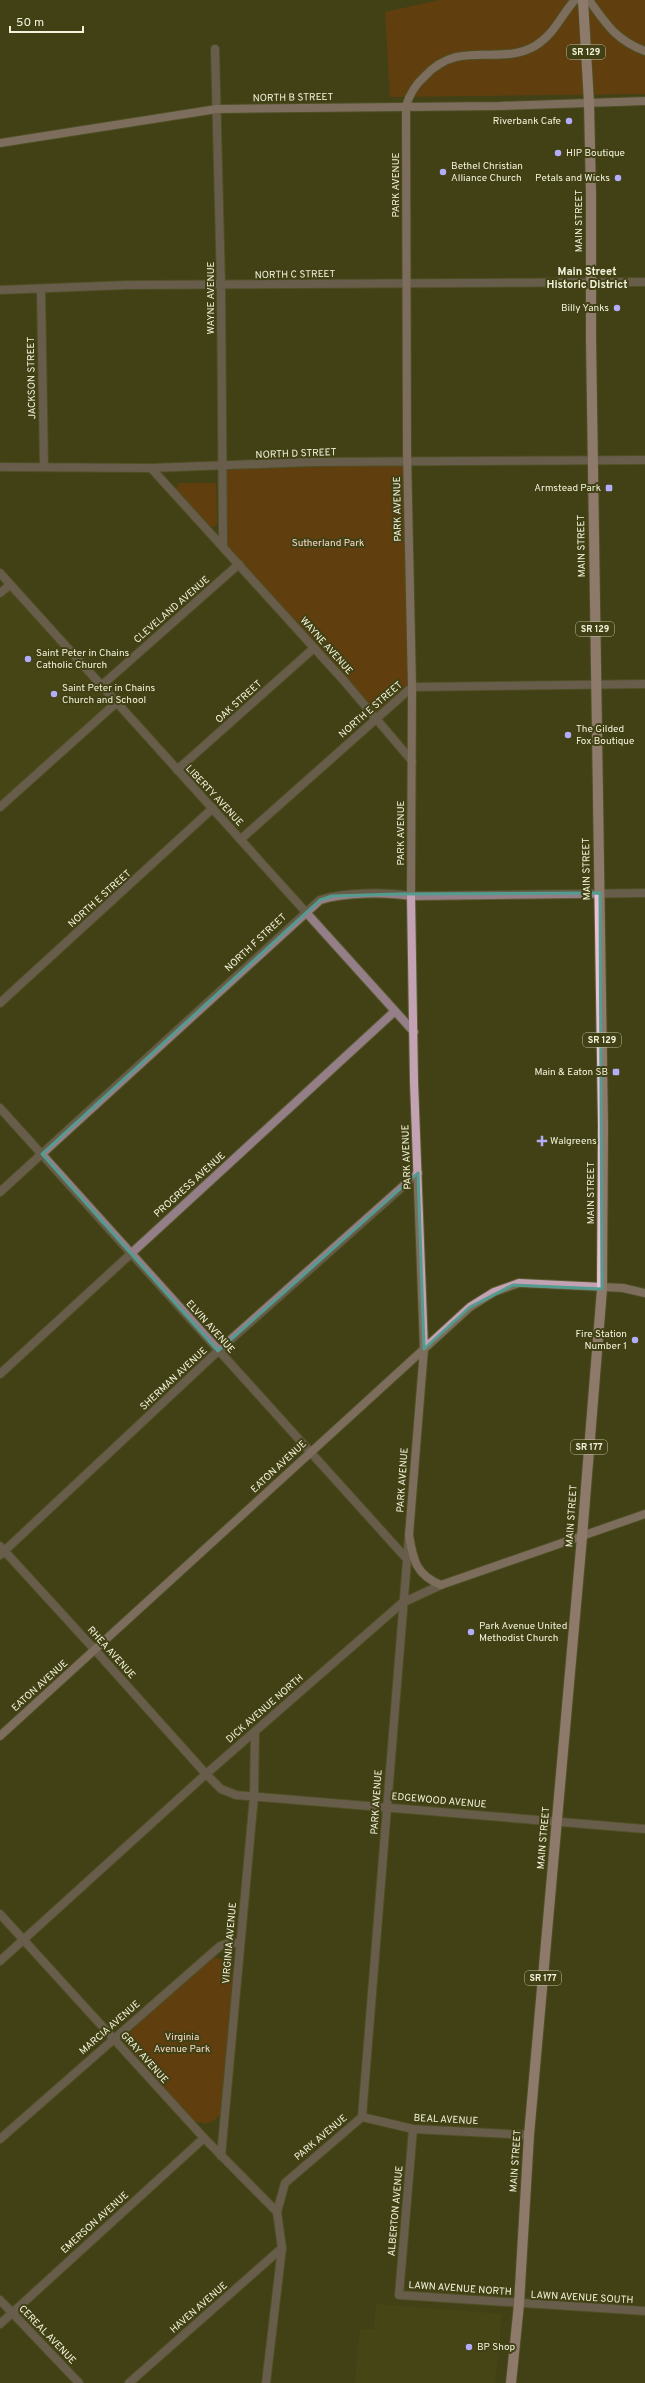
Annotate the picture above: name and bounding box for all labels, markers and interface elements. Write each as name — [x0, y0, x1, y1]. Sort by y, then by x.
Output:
scale bar — [10, 8, 83, 34]
text: 50 m — [16, 15, 44, 31]
road number: SR 129 — [567, 45, 605, 59]
street label: NORTH B STREET — [253, 91, 334, 105]
place label: Riverbank Cafe — [493, 115, 561, 128]
marker: Riverbank Cafe — [564, 116, 574, 126]
place label: HIP Boutique — [566, 147, 625, 160]
marker: HIP Boutique — [553, 148, 563, 158]
street label: PARK AVENUE — [390, 152, 403, 218]
place label: Bethel Christian Alliance Church — [451, 160, 523, 185]
marker: Bethel Christian Alliance Church — [438, 167, 448, 177]
place label: Petals and Wicks — [535, 172, 610, 185]
marker: Petals and Wicks — [613, 173, 623, 183]
street label: MAIN STREET — [573, 190, 586, 252]
street label: WAYNE AVENUE — [205, 261, 218, 335]
district label: Main Street Historic District — [547, 265, 627, 292]
street label: NORTH C STREET — [255, 268, 336, 282]
place label: Billy Yanks — [561, 302, 609, 315]
marker: Billy Yanks — [612, 303, 622, 313]
street label: JACKSON STREET — [25, 336, 39, 419]
street label: NORTH D STREET — [255, 446, 337, 462]
street label: PARK AVENUE — [391, 476, 405, 542]
place label: Armstead Park — [534, 482, 601, 495]
marker: Armstead Park — [604, 483, 614, 493]
street label: MAIN STREET — [575, 514, 589, 577]
park label: Sutherland Park — [292, 537, 364, 550]
street label: CLEVELAND AVENUE — [131, 573, 213, 647]
street label: WAYNE AVENUE — [297, 614, 355, 678]
road number: SR 129 — [576, 622, 614, 636]
place label: Saint Peter in Chains Catholic Church — [36, 647, 130, 672]
marker: Saint Peter in Chains Catholic Church — [23, 654, 33, 664]
street label: OAK STREET — [213, 678, 265, 726]
street label: NORTH E STREET — [336, 679, 406, 741]
place label: Saint Peter in Chains Church and School — [62, 682, 156, 707]
marker: Saint Peter in Chains Church and School — [49, 689, 59, 699]
place label: The Gilded Fox Boutique — [576, 723, 634, 748]
marker: The Gilded Fox Boutique — [563, 730, 573, 740]
street label: LIBERTY AVENUE — [182, 763, 246, 829]
street label: PARK AVENUE — [395, 800, 408, 866]
street label: MAIN STREET — [580, 837, 594, 900]
street label: NORTH E STREET — [66, 867, 134, 931]
street label: NORTH F STREET — [222, 911, 290, 975]
road number: SR 129 — [583, 1033, 621, 1047]
place label: Main & Eaton SB — [535, 1066, 608, 1079]
marker: Main & Eaton SB — [611, 1067, 621, 1077]
street label: PARK AVENUE — [399, 1124, 415, 1190]
place label: Walgreens — [550, 1135, 597, 1148]
marker: Walgreens — [537, 1136, 547, 1146]
street label: PROGRESS AVENUE — [152, 1149, 228, 1221]
street label: MAIN STREET — [585, 1162, 598, 1224]
street label: ELVIN AVENUE — [183, 1298, 237, 1356]
place label: Fire Station Number 1 — [576, 1328, 627, 1353]
marker: Fire Station Number 1 — [630, 1335, 640, 1345]
street label: SHERMAN AVENUE — [138, 1345, 210, 1413]
street label: EATON AVENUE — [248, 1438, 310, 1496]
road number: SR 177 — [571, 1440, 607, 1454]
street label: PARK AVENUE — [394, 1447, 412, 1513]
street label: MAIN STREET — [563, 1484, 581, 1548]
place label: Park Avenue United Methodist Church — [479, 1620, 567, 1645]
street label: RHEA AVENUE — [84, 1624, 138, 1682]
marker: Park Avenue United Methodist Church — [466, 1627, 476, 1637]
street label: EATON AVENUE — [9, 1657, 71, 1715]
street label: DICK AVENUE NORTH — [224, 1672, 306, 1746]
street label: PARK AVENUE — [368, 1769, 386, 1835]
street label: EDGEWOOD AVENUE — [391, 1790, 487, 1812]
street label: MAIN STREET — [535, 1806, 553, 1870]
street label: VIRGINIA AVENUE — [220, 1902, 240, 1984]
road number: SR 177 — [525, 1971, 561, 1985]
street label: MARCIA AVENUE — [77, 1998, 143, 2058]
street label: GRAY AVENUE — [117, 2029, 171, 2087]
park label: Virginia Avenue Park — [154, 2031, 210, 2056]
street label: PARK AVENUE — [292, 2112, 350, 2164]
street label: BEAL AVENUE — [413, 2112, 479, 2128]
street label: MAIN STREET — [507, 2129, 525, 2193]
street label: ALBERTON AVENUE — [386, 2165, 406, 2257]
street label: EMERSON AVENUE — [58, 2189, 132, 2257]
street label: HAVEN AVENUE — [168, 2279, 230, 2337]
street label: LAWN AVENUE NORTH — [408, 2279, 512, 2299]
street label: LAWN AVENUE SOUTH — [530, 2289, 634, 2307]
street label: CEREAL AVENUE — [16, 2303, 78, 2367]
place label: BP Shop — [477, 2341, 515, 2354]
marker: BP Shop — [464, 2342, 474, 2352]

